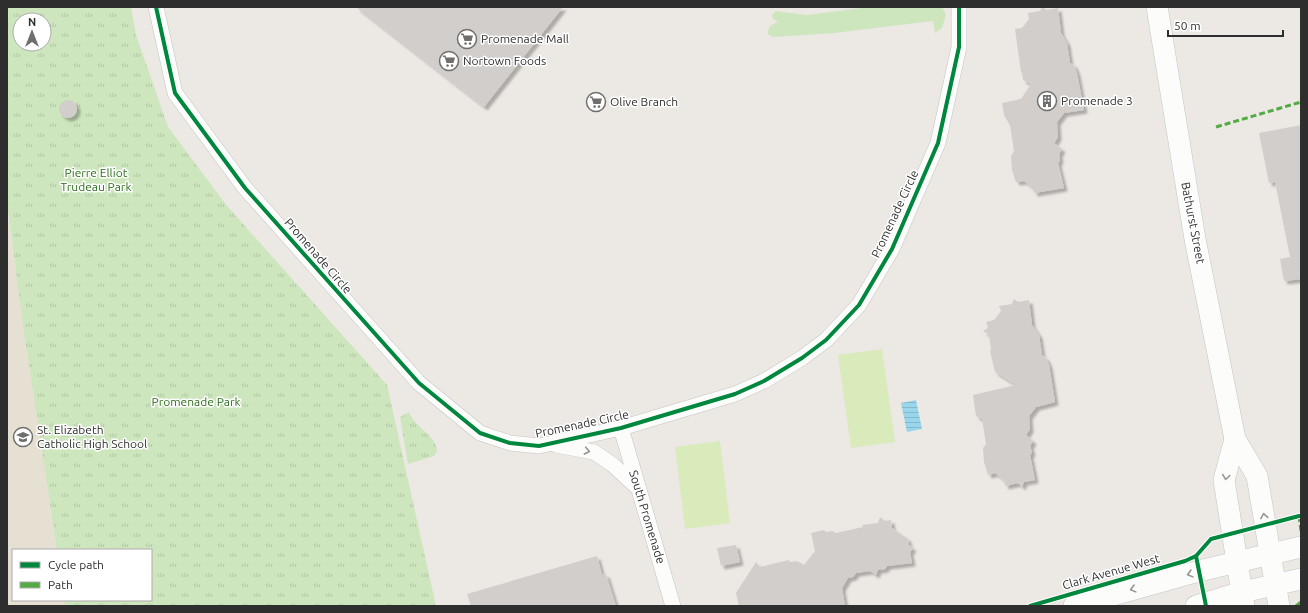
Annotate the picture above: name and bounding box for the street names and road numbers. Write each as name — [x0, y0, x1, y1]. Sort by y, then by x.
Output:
street label: Promenade Circle — [869, 168, 921, 260]
street label: Bathurst Street — [1179, 181, 1208, 265]
street label: Promenade Circle — [282, 215, 355, 296]
street label: Promenade Circle — [534, 407, 630, 440]
street label: South Promenade — [627, 469, 668, 565]
street label: Clark Avenue West — [1061, 551, 1161, 592]

